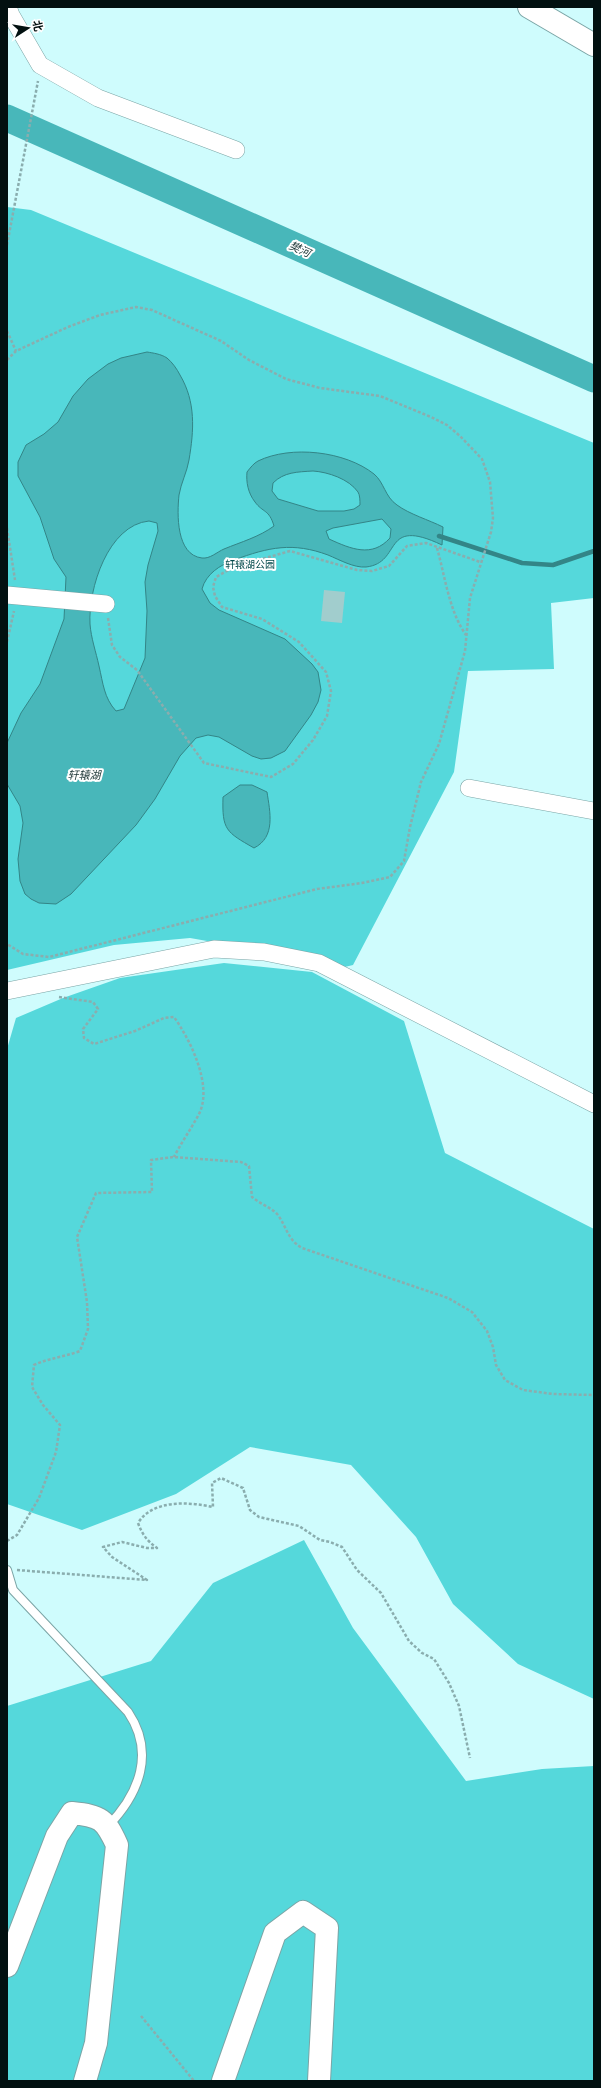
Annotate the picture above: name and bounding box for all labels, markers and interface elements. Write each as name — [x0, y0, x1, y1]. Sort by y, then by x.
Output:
north arrow — [8, 8, 48, 48]
text: 北 — [30, 19, 46, 33]
water label: 樊河 — [287, 238, 315, 261]
park label: 轩辕湖公园 — [225, 558, 275, 571]
water label: 轩辕湖 — [68, 768, 102, 782]

